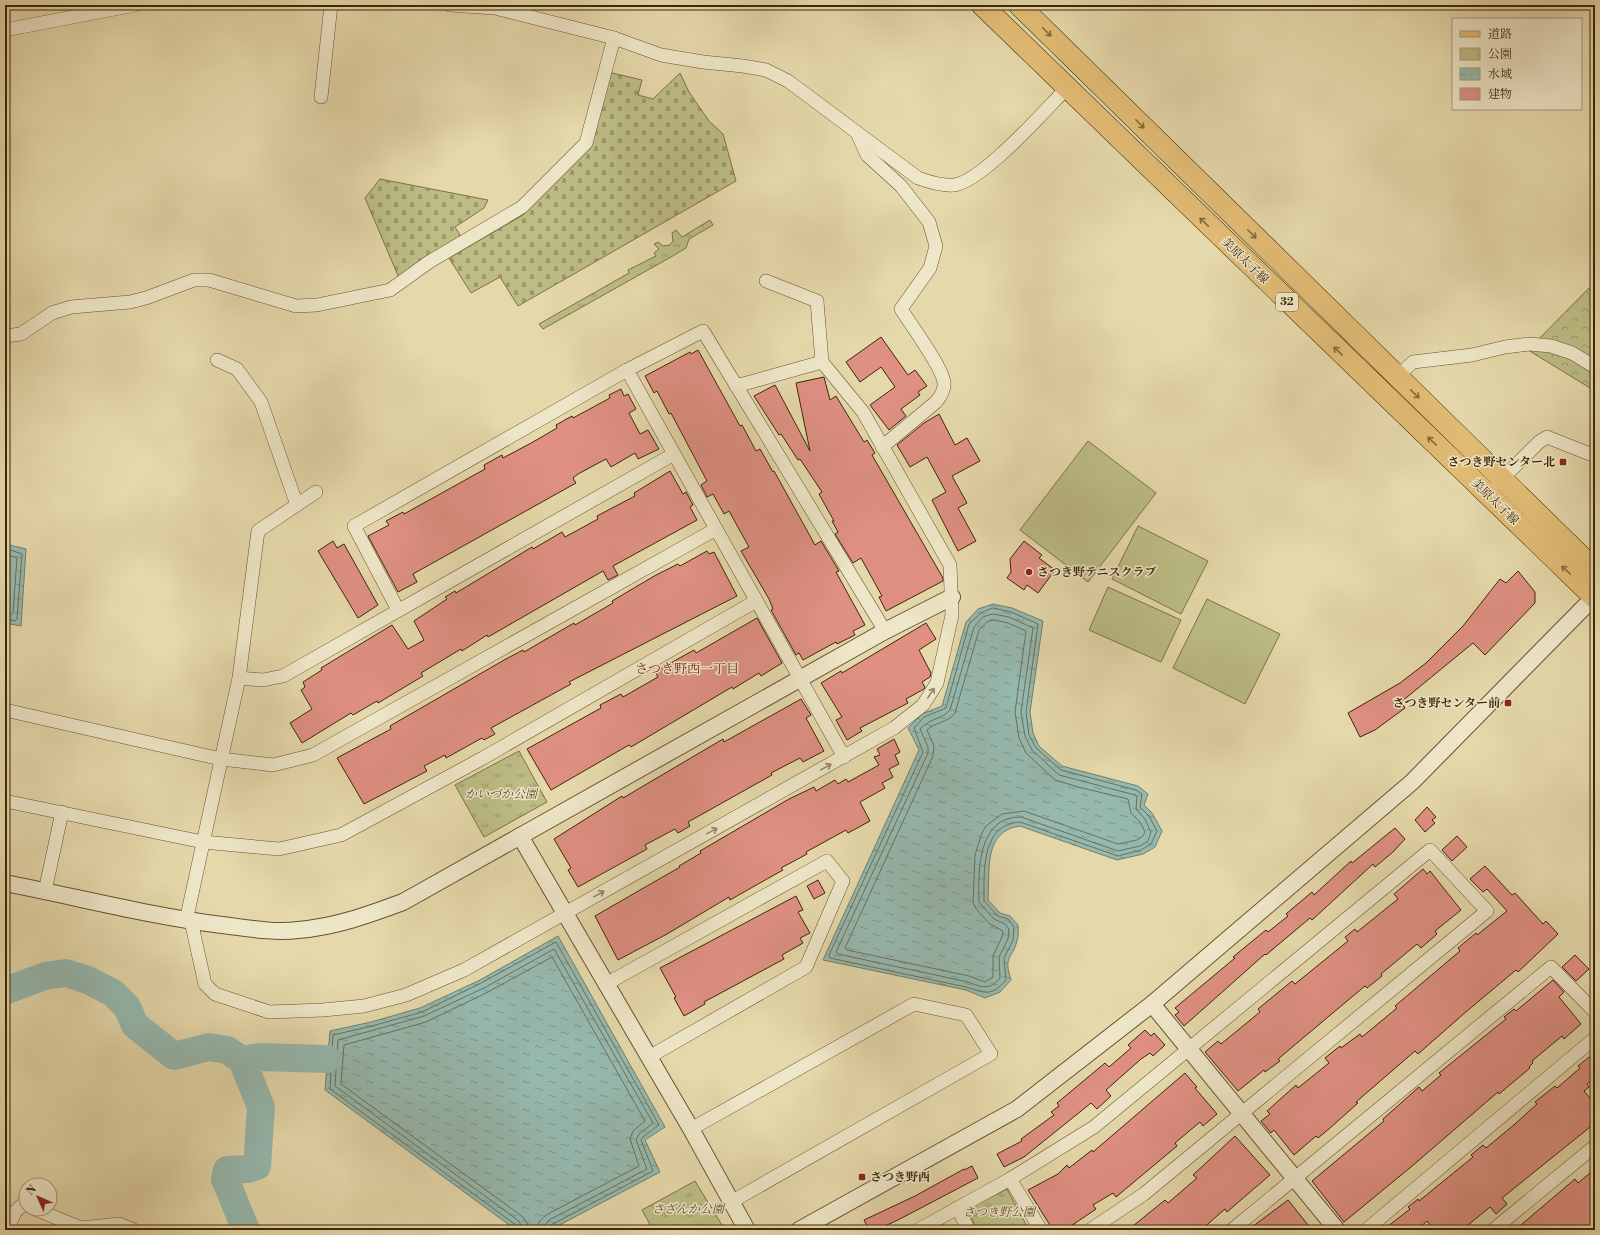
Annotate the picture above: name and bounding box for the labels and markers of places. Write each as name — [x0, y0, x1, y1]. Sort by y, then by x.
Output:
place label: さつき野センター北 — [1447, 455, 1555, 470]
marker: さつき野センター北 — [1558, 457, 1568, 467]
place label: さつき野テニスクラブ — [1037, 565, 1157, 580]
marker: さつき野テニスクラブ — [1024, 567, 1034, 577]
place label: さつき野センター前 — [1392, 696, 1500, 711]
marker: さつき野センター前 — [1503, 698, 1513, 708]
place label: さつき野西 — [870, 1170, 930, 1185]
marker: さつき野西 — [857, 1172, 867, 1182]

